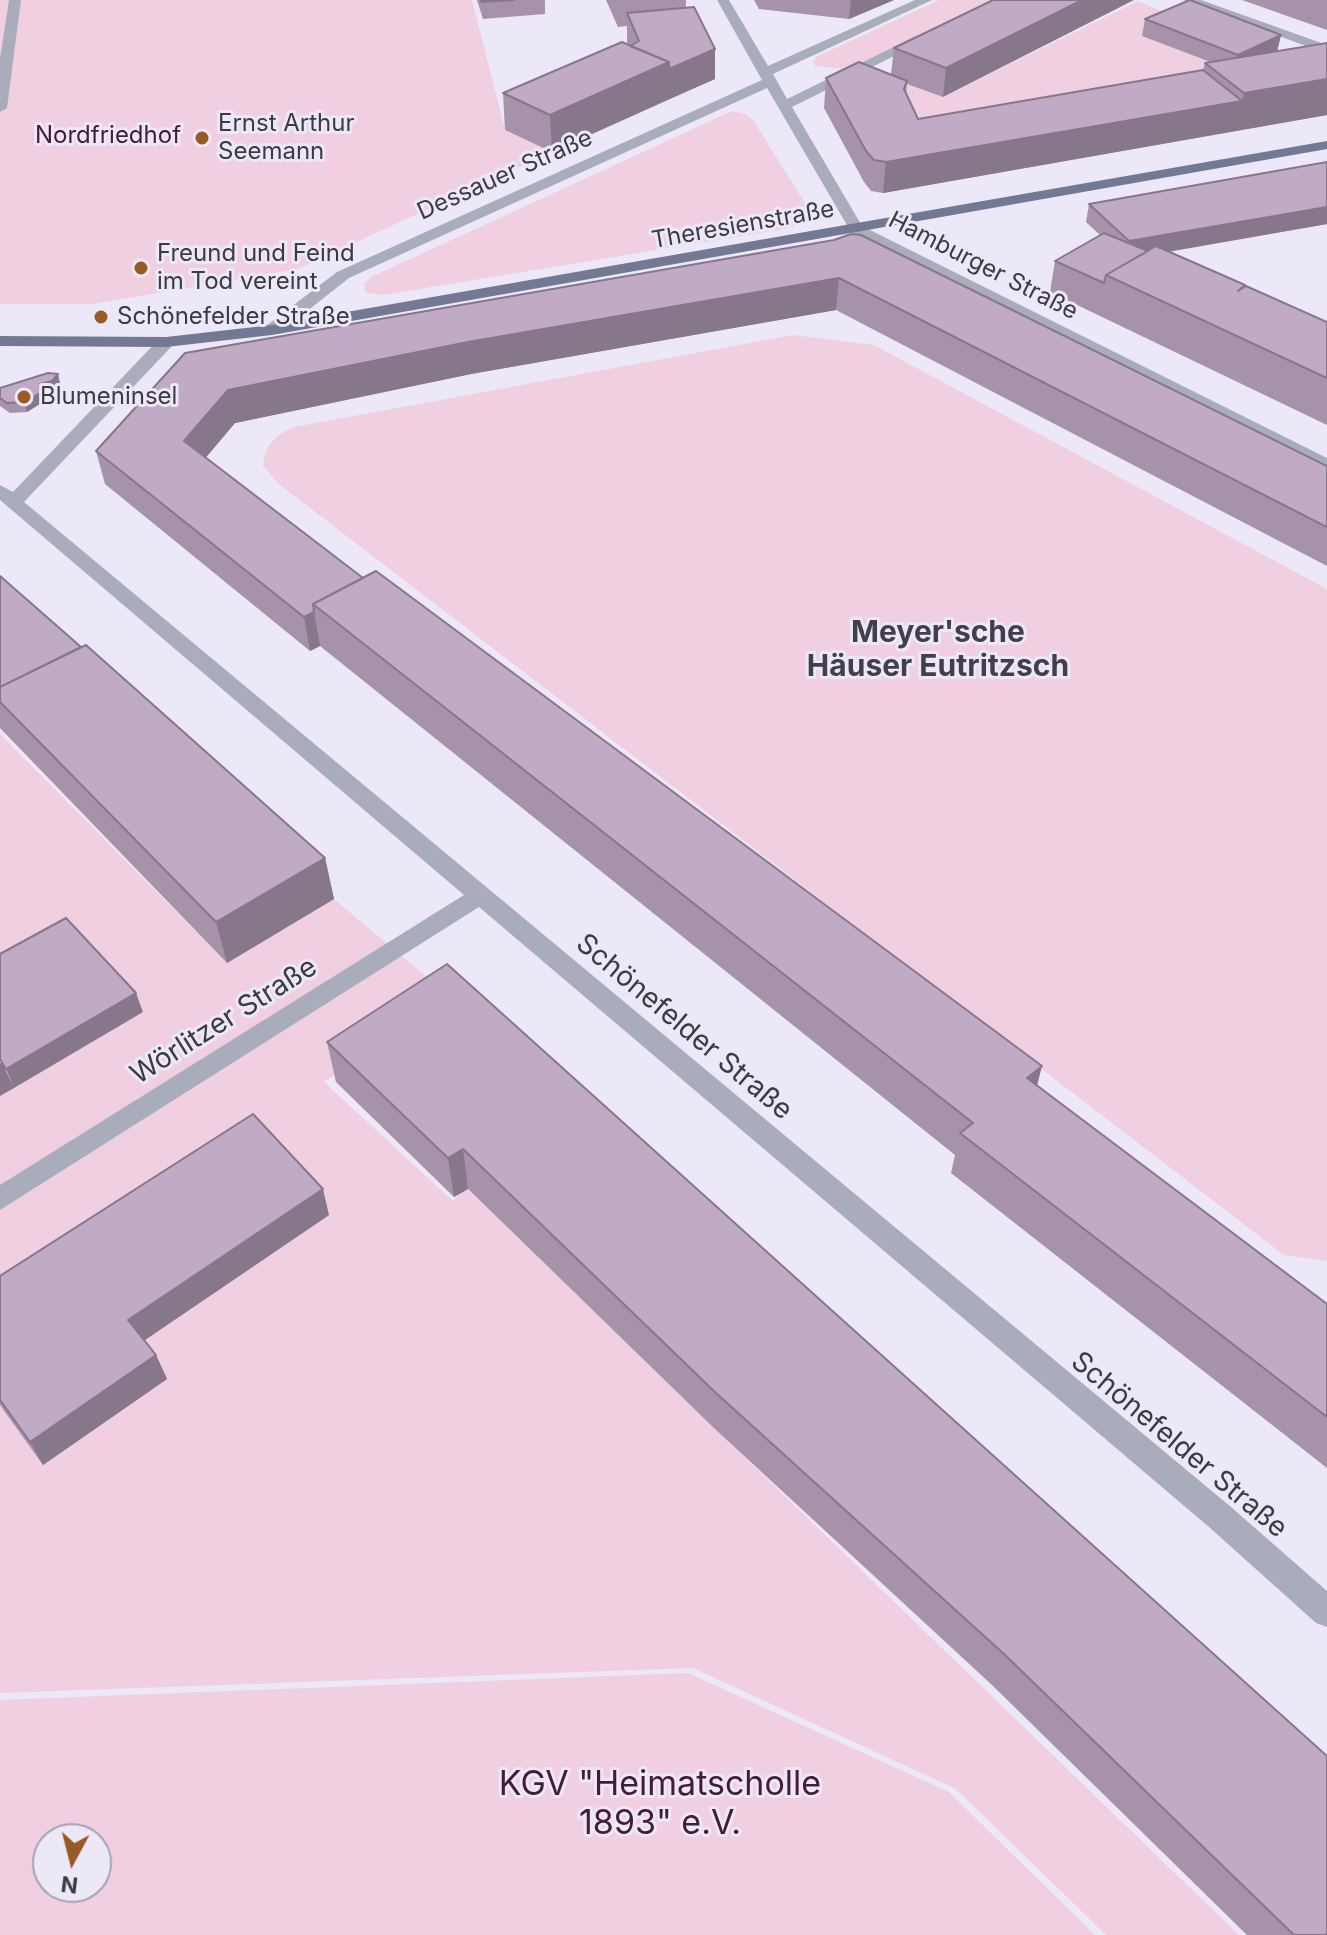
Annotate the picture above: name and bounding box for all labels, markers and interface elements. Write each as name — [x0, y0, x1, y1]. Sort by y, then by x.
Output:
place label: Ernst Arthur Seemann — [218, 110, 355, 166]
park label: Nordfriedhof — [35, 122, 181, 150]
street label: Dessauer Straße — [413, 123, 597, 227]
marker: Ernst Arthur Seemann — [193, 129, 211, 147]
street label: Theresienstraße — [650, 195, 836, 255]
street label: Hamburger Straße — [883, 206, 1083, 326]
place label: Freund und Feind im Tod vereint — [157, 240, 355, 296]
marker: Freund und Feind im Tod vereint — [132, 259, 150, 277]
place label: Schönefelder Straße — [117, 303, 350, 331]
marker: Schönefelder Straße — [92, 308, 110, 326]
place label: Blumeninsel — [40, 383, 177, 411]
marker: Blumeninsel — [15, 388, 33, 406]
district label: Meyer'sche Häuser Eutritzsch — [807, 615, 1069, 686]
street label: Schönefelder Straße — [569, 927, 799, 1127]
street label: Wörlitzer Straße — [125, 950, 323, 1092]
street label: Schönefelder Straße — [1064, 1345, 1294, 1545]
park label: KGV "Heimatscholle 1893" e.V. — [499, 1765, 821, 1844]
north arrow — [32, 1823, 112, 1903]
text: N — [59, 1871, 79, 1899]

